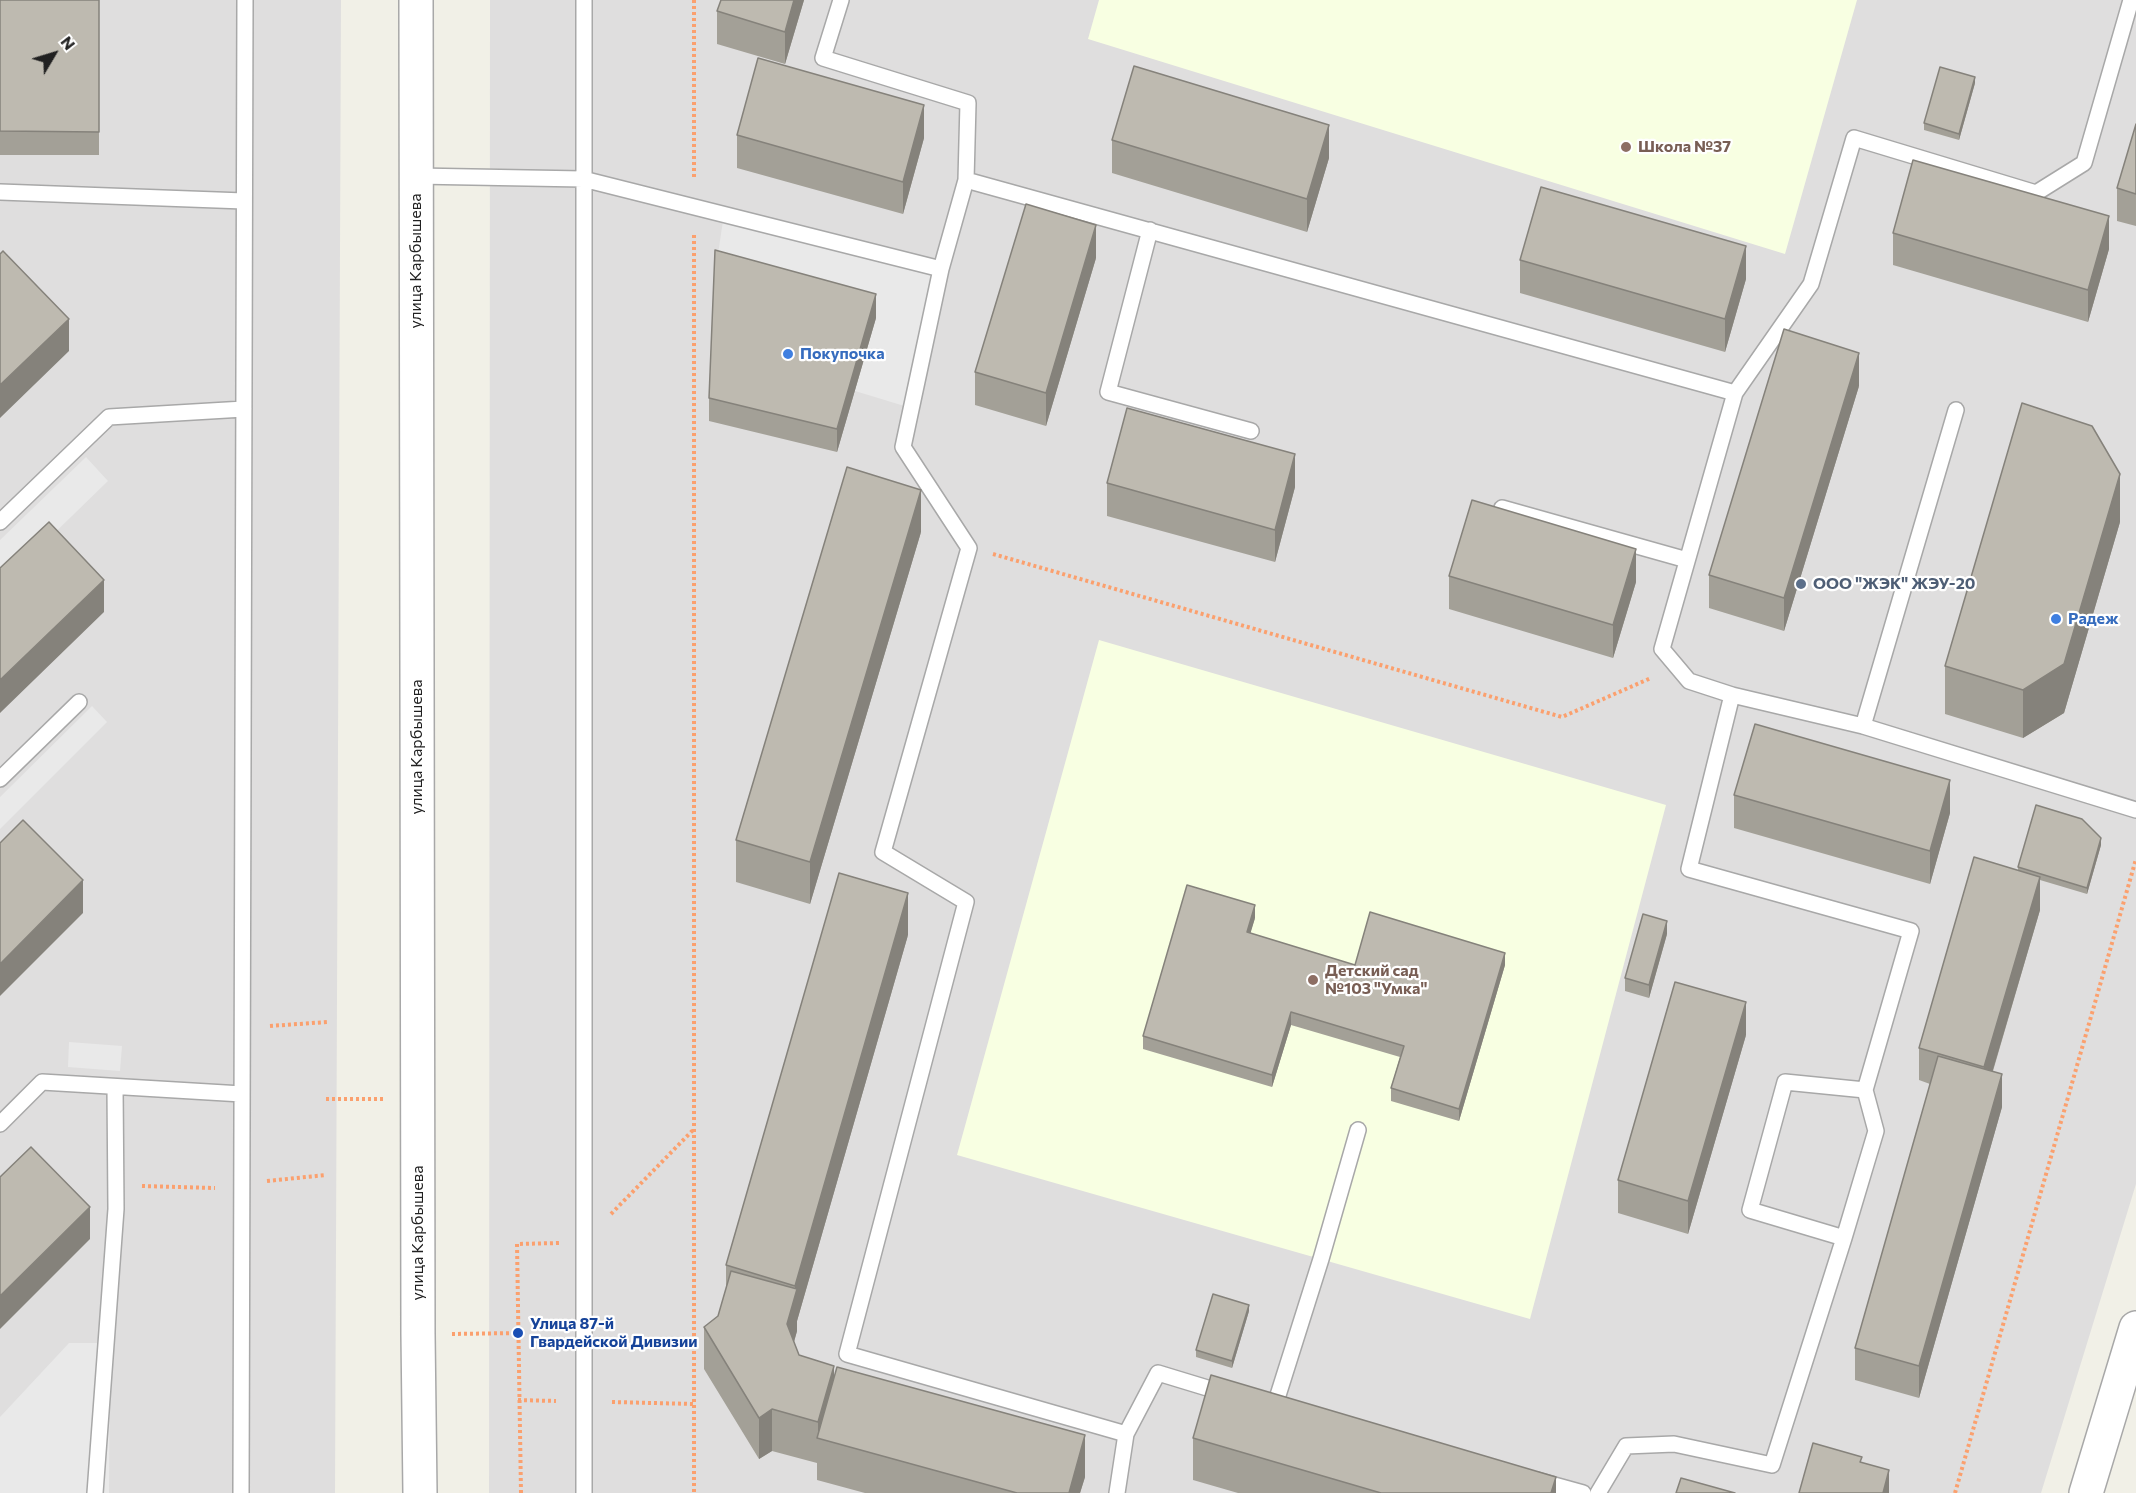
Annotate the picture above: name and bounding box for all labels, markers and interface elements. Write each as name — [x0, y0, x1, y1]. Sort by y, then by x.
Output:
north arrow — [24, 24, 84, 84]
text: N — [57, 32, 80, 53]
place label: Школа №37 — [1638, 137, 1731, 157]
marker: Школа №37 — [1619, 140, 1633, 154]
street label: улица Карбышева — [406, 193, 426, 329]
place label: Покупочка — [800, 344, 885, 364]
marker: Покупочка — [781, 347, 795, 361]
place label: ООО "ЖЭК" ЖЭУ-20 — [1813, 574, 1975, 594]
marker: ООО "ЖЭК" ЖЭУ-20 — [1794, 577, 1808, 591]
place label: Радеж — [2068, 609, 2119, 629]
marker: Радеж — [2049, 612, 2063, 626]
street label: улица Карбышева — [407, 679, 427, 815]
place label: Детский сад №103 "Умка" — [1325, 961, 1427, 999]
marker: Детский сад №103 "Умка" — [1306, 973, 1320, 987]
street label: улица Карбышева — [408, 1165, 428, 1301]
place label: Улица 87-й Гвардейской Дивизии — [530, 1314, 698, 1352]
marker: Улица 87-й Гвардейской Дивизии — [511, 1326, 525, 1340]

